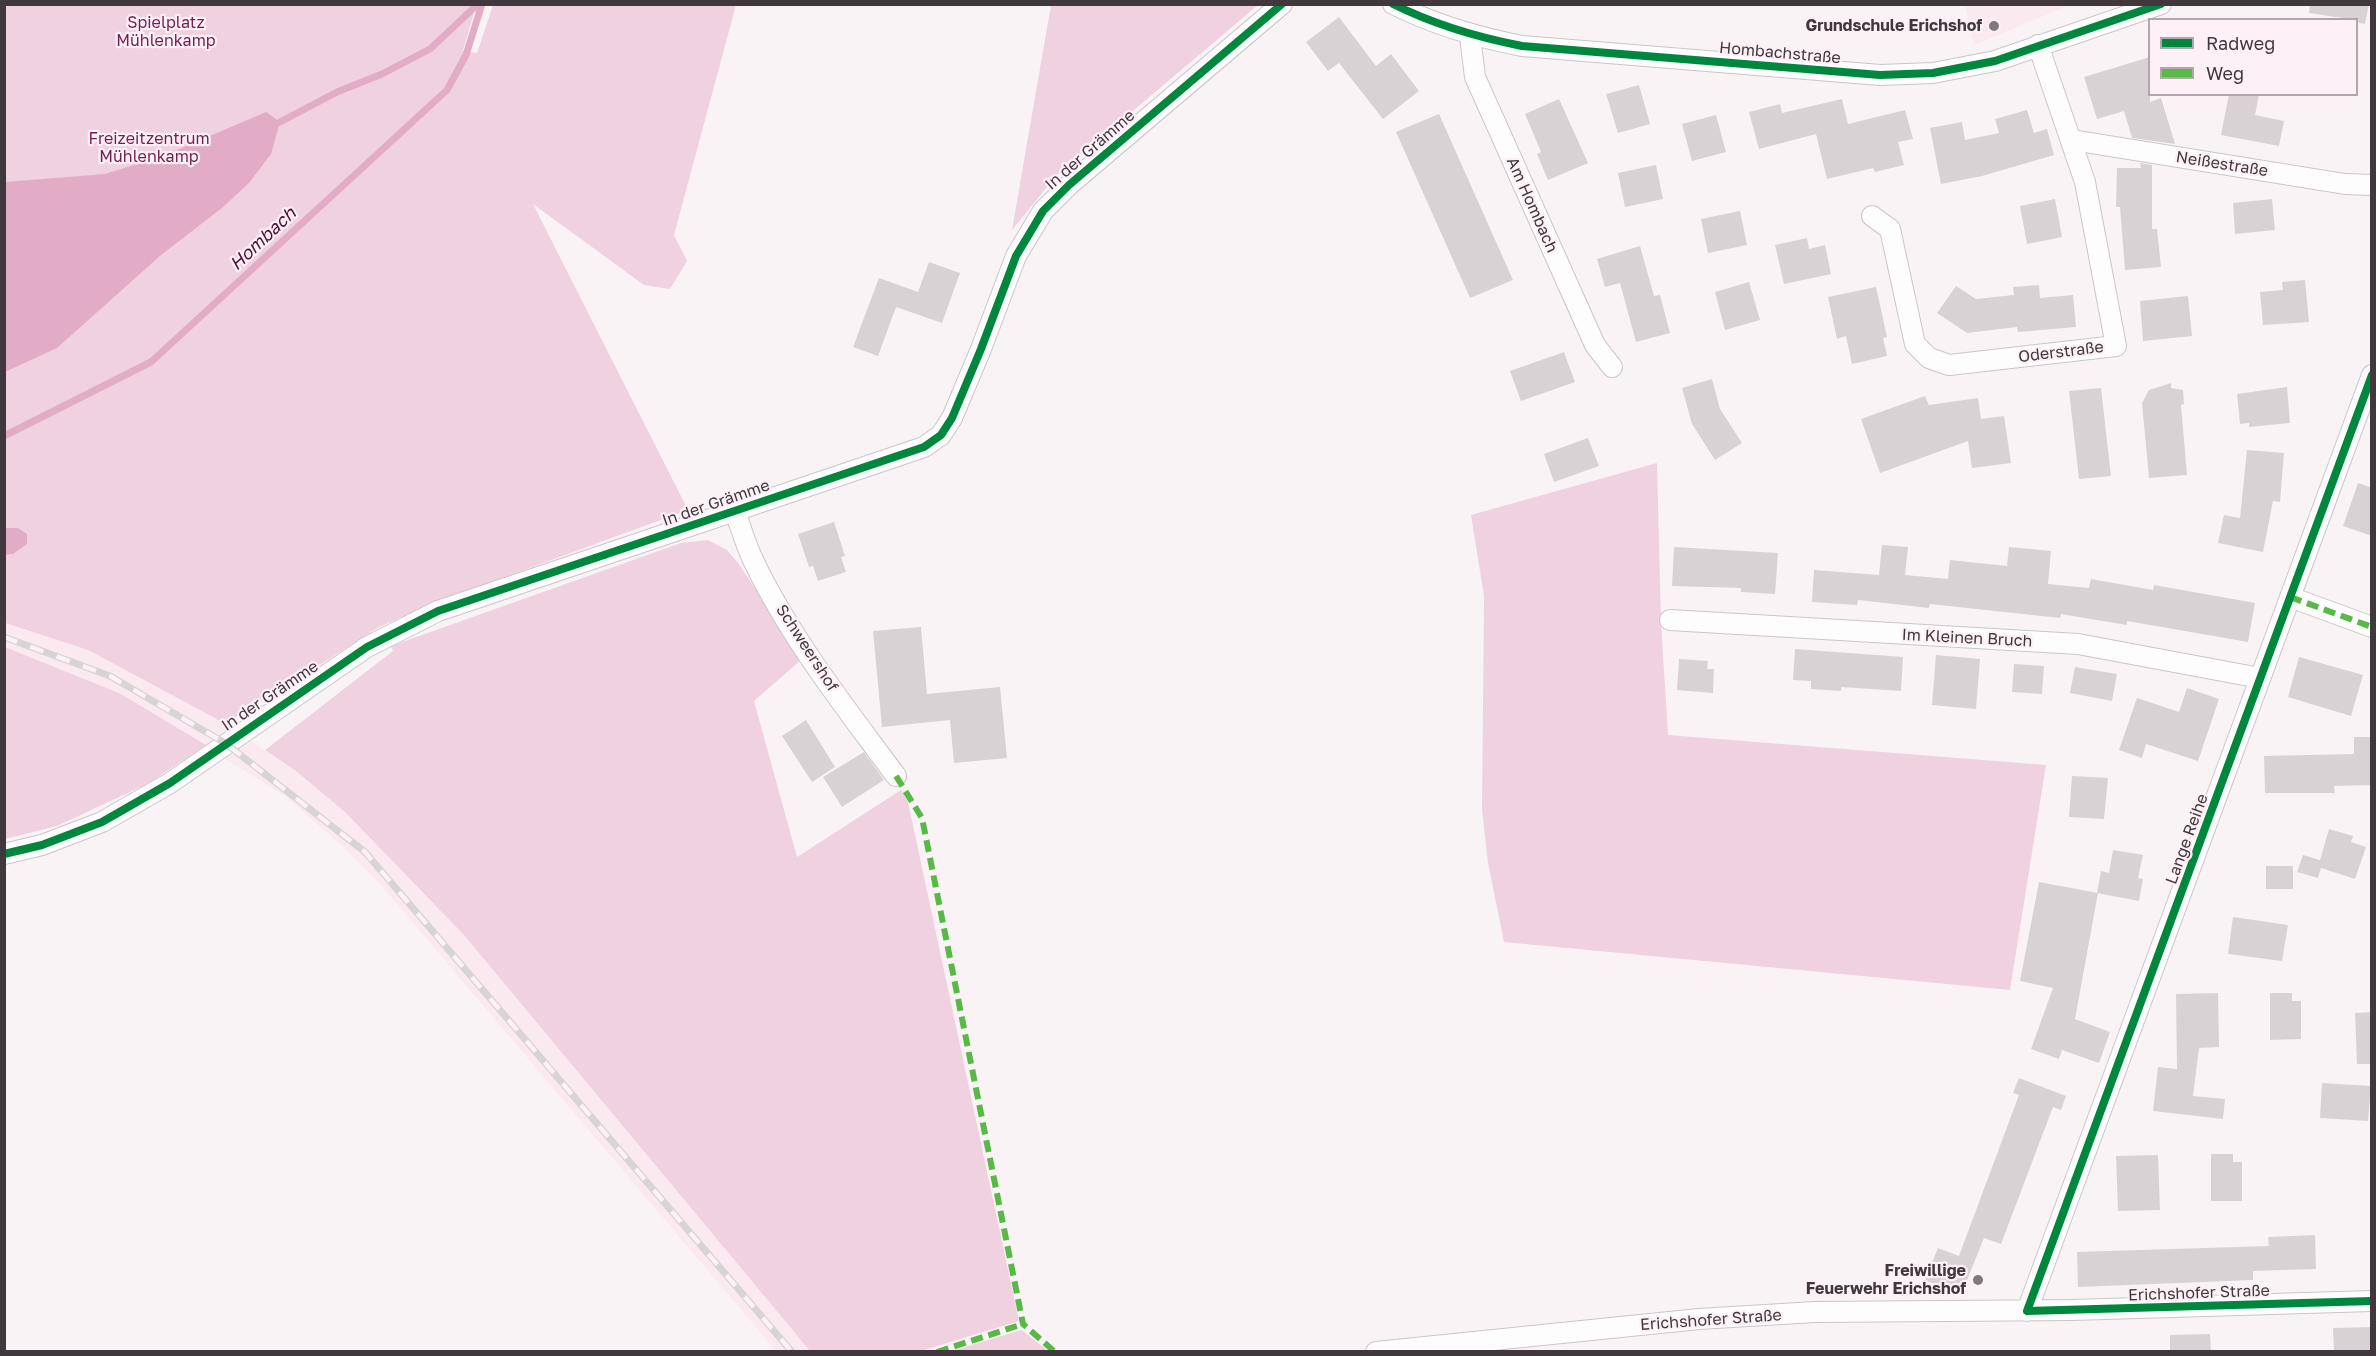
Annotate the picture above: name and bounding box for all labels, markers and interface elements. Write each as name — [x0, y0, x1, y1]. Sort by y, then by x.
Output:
park label: Spielplatz Mühlenkamp — [116, 13, 216, 51]
place label: Grundschule Erichshof — [1805, 16, 1982, 36]
legend — [2148, 18, 2358, 96]
marker: Grundschule Erichshof — [1987, 19, 2001, 33]
text: Radweg — [2206, 32, 2275, 54]
street label: Hombachstraße — [1718, 38, 1842, 68]
text: Weg — [2206, 62, 2244, 84]
street label: In der Grämme — [1041, 106, 1139, 194]
park label: Freizeitzentrum Mühlenkamp — [88, 129, 210, 167]
street label: Neißestraße — [2175, 147, 2269, 181]
street label: Am Hombach — [1502, 154, 1562, 256]
water label: Hombach — [225, 203, 301, 275]
street label: Oderstraße — [2017, 337, 2105, 367]
street label: In der Grämme — [660, 476, 772, 530]
street label: Schweershof — [772, 601, 842, 695]
street label: Im Kleinen Bruch — [1901, 625, 2033, 651]
street label: In der Grämme — [218, 657, 322, 735]
street label: Lange Reihe — [2162, 791, 2212, 887]
place label: Freiwillige Feuerwehr Erichshof — [1806, 1261, 1966, 1299]
marker: Freiwillige Feuerwehr Erichshof — [1971, 1273, 1985, 1287]
street label: Erichshofer Straße — [2128, 1281, 2270, 1305]
street label: Erichshofer Straße — [1640, 1305, 1782, 1335]

